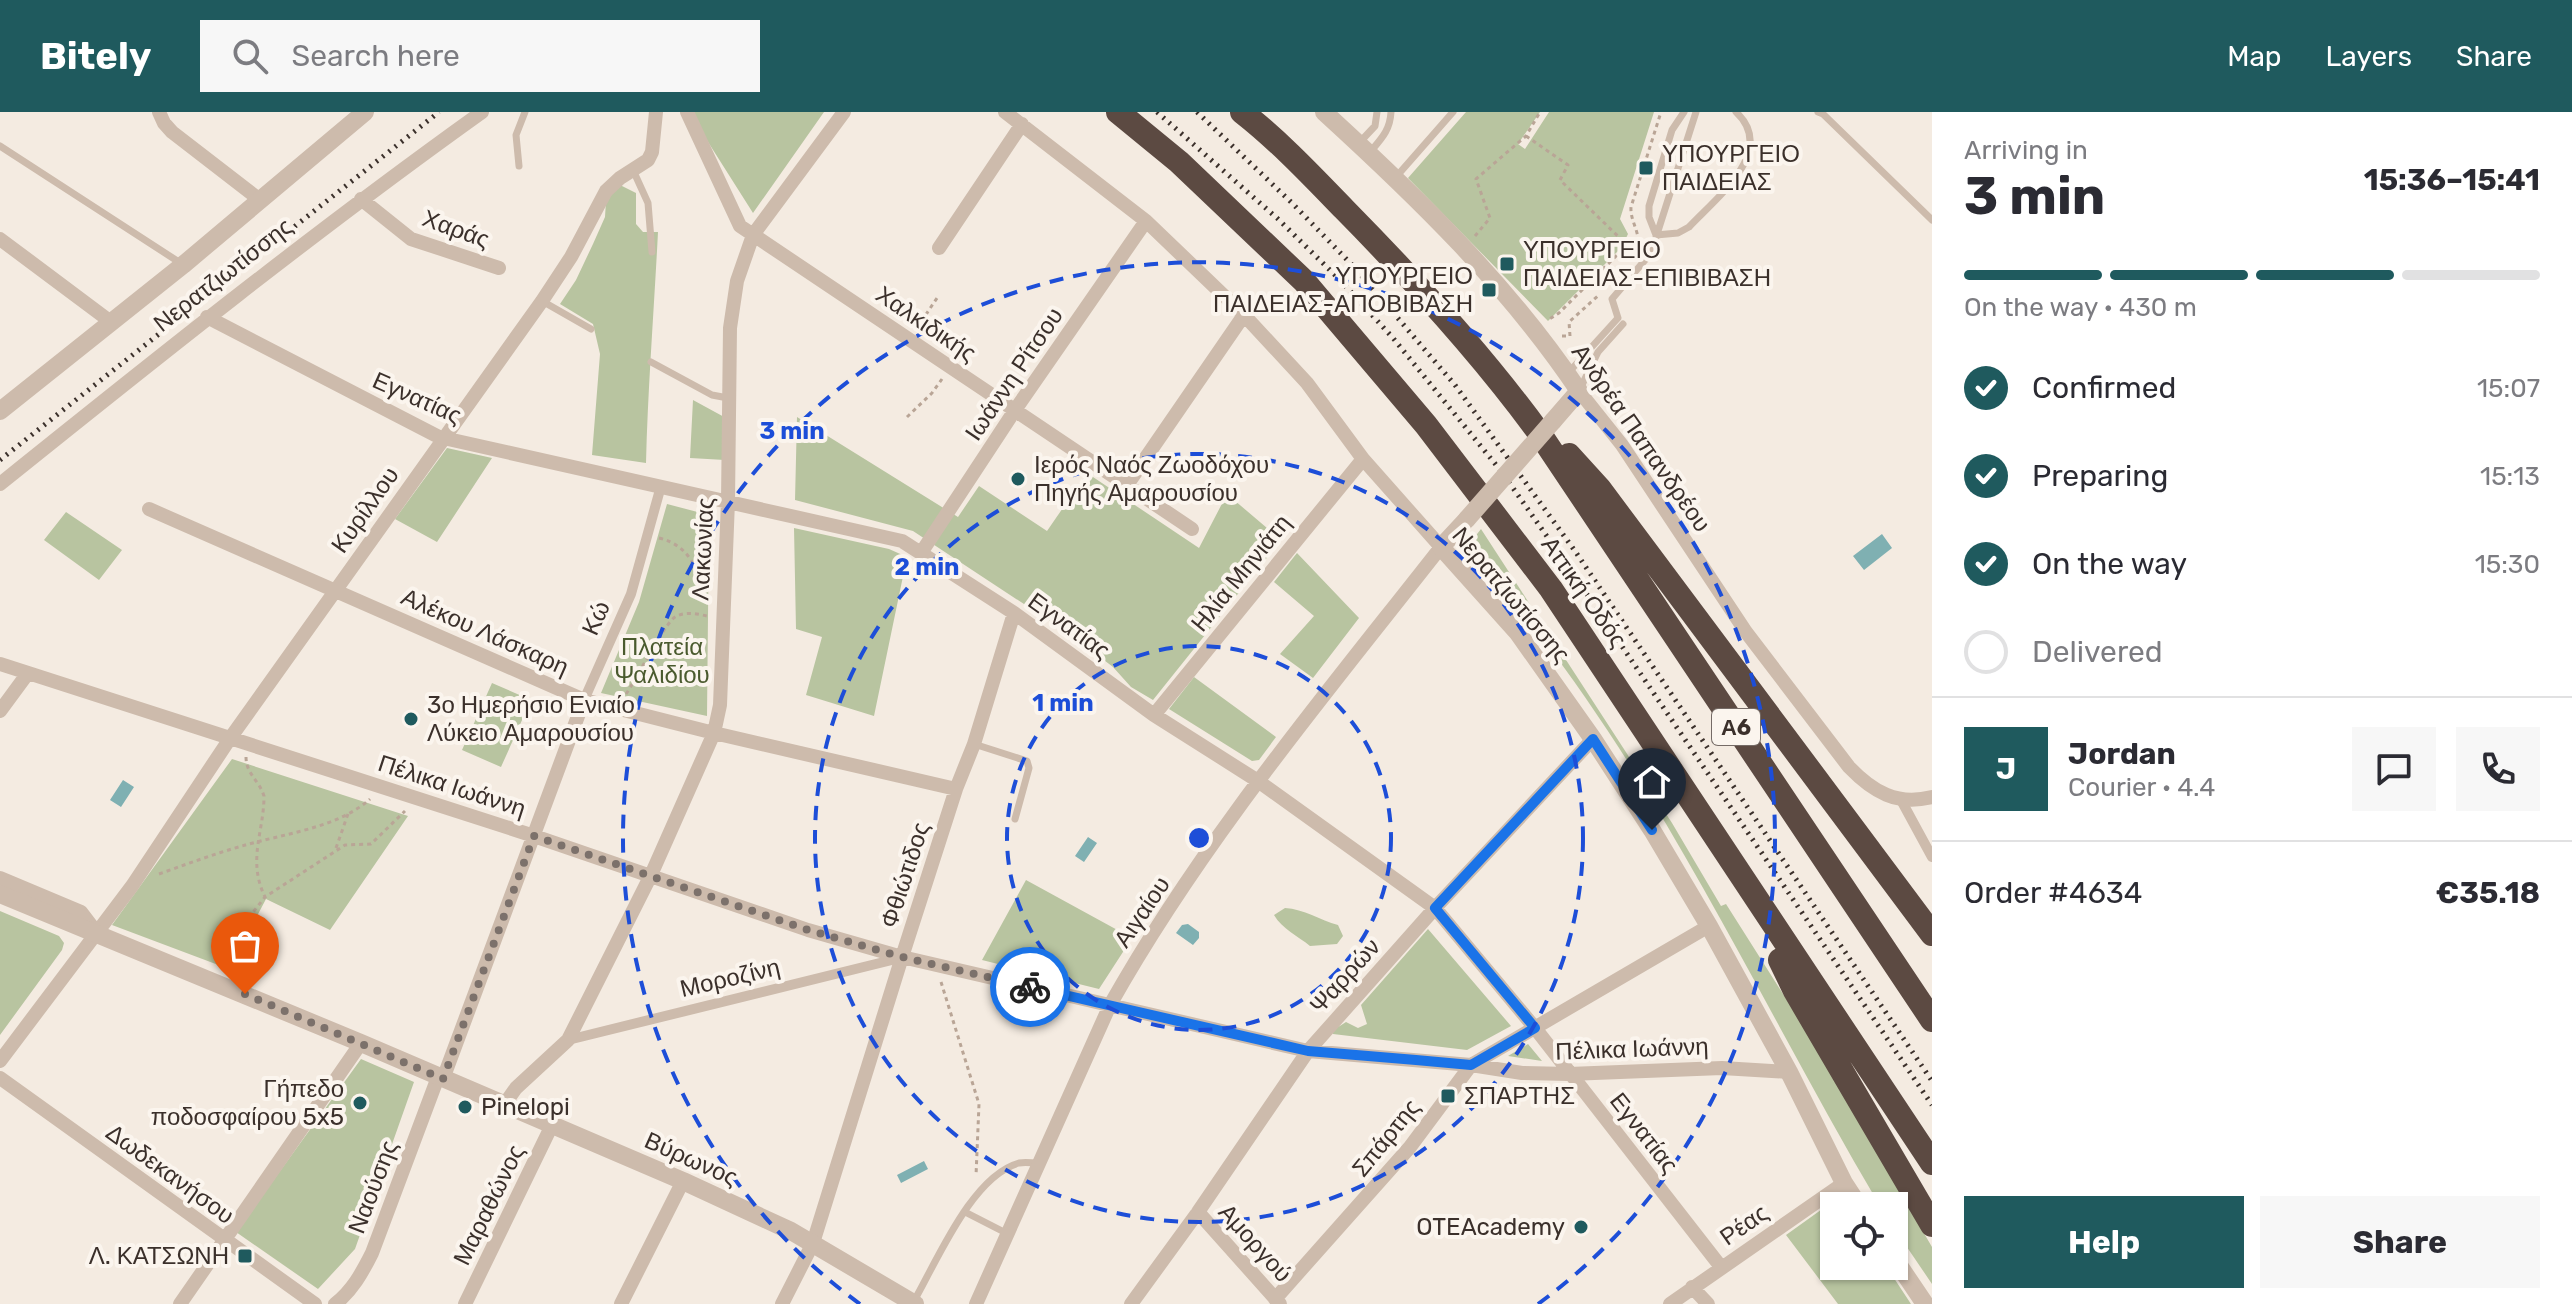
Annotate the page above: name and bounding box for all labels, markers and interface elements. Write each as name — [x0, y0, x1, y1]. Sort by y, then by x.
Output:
search box — [200, 20, 760, 92]
text: Bitely — [40, 33, 152, 79]
icon: search — [228, 34, 272, 78]
text: Search here — [292, 38, 460, 74]
text: Map — [2227, 40, 2282, 73]
text: Layers — [2326, 40, 2412, 73]
text: Share — [2456, 40, 2532, 73]
text: Arriving in — [1964, 135, 2088, 166]
place label: ΥΠΟΥΡΓΕΙΟ ΠΑΙΔΕΙΑΣ — [1662, 140, 1800, 196]
marker: ΥΠΟΥΡΓΕΙΟ ΠΑΙΔΕΙΑΣ — [1637, 159, 1655, 177]
text: 15:36–15:41 — [2364, 162, 2540, 198]
text: 3 min — [1964, 165, 2105, 227]
street label: Χαράς — [419, 204, 493, 254]
street label: Νερατζιωτίσσης — [148, 212, 298, 338]
place label: ΥΠΟΥΡΓΕΙΟ ΠΑΙΔΕΙΑΣ-ΕΠΙΒΙΒΑΣΗ — [1523, 236, 1771, 292]
marker: ΥΠΟΥΡΓΕΙΟ ΠΑΙΔΕΙΑΣ-ΕΠΙΒΙΒΑΣΗ — [1498, 255, 1516, 273]
place label: ΥΠΟΥΡΓΕΙΟ ΠΑΙΔΕΙΑΣ-ΑΠΟΒΙΒΑΣΗ — [1213, 262, 1473, 318]
street label: Χαλκιδικής — [871, 280, 981, 368]
marker: ΥΠΟΥΡΓΕΙΟ ΠΑΙΔΕΙΑΣ-ΑΠΟΒΙΒΑΣΗ — [1480, 281, 1498, 299]
text: On the way · 430 m — [1964, 292, 2197, 323]
street label: Ιωάννη Ρίτσου — [959, 302, 1069, 446]
street label: Ανδρέα Παπανδρέου — [1566, 339, 1716, 537]
street label: Εγνατίας — [368, 366, 466, 430]
icon: check — [1964, 366, 2008, 410]
text: Confirmed — [2032, 370, 2176, 406]
text: 15:07 — [2477, 373, 2540, 404]
text: 3 min — [759, 417, 825, 445]
place label: Ιερός Ναός Ζωοδόχου Πηγής Αμαρουσίου — [1034, 451, 1269, 507]
icon: check — [1964, 454, 2008, 498]
text: Preparing — [2032, 458, 2168, 494]
text: 15:13 — [2480, 461, 2540, 492]
street label: Κυρίλλου — [325, 462, 405, 558]
marker: Ιερός Ναός Ζωοδόχου Πηγής Αμαρουσίου — [1009, 470, 1027, 488]
street label: Λακωνίας — [686, 497, 720, 601]
street label: Ηλία Μηνιάτη — [1186, 509, 1296, 637]
street label: Νερατζιωτίσσης — [1446, 522, 1576, 668]
street label: Αττική Οδός — [1536, 531, 1632, 653]
icon: check — [1964, 542, 2008, 586]
text: On the way — [2032, 546, 2187, 582]
text: 15:30 — [2475, 549, 2540, 580]
text: 2 min — [895, 553, 960, 581]
street label: Αλέκου Λάσκαρη — [397, 583, 573, 681]
street label: Εγνατίας — [1023, 587, 1115, 665]
street label: Κώ — [576, 597, 616, 639]
park label: Πλατεία Ψαλιδίου — [614, 633, 710, 689]
text: Delivered — [2032, 634, 2163, 670]
text: 1 min — [1032, 689, 1094, 717]
place label: 3ο Ημερήσιο Ενιαίο Λύκειο Αμαρουσίου — [427, 691, 635, 747]
road number: Α6 — [1712, 709, 1760, 745]
marker: 3ο Ημερήσιο Ενιαίο Λύκειο Αμαρουσίου — [402, 710, 420, 728]
button: chat — [2352, 727, 2436, 811]
button: phone — [2456, 727, 2540, 811]
text: Jordan — [2068, 736, 2176, 772]
pin — [1618, 748, 1686, 830]
street label: Πέλικα Ιωάννη — [375, 749, 529, 823]
text: J — [1996, 751, 2016, 787]
icon: home — [1630, 760, 1674, 804]
text: Courier · 4.4 — [2068, 772, 2215, 803]
street label: Φθιώτιδος — [875, 819, 935, 931]
centre of rings — [1185, 824, 1213, 852]
street label: Αιγαίου — [1108, 871, 1176, 953]
text: Order #4634 — [1964, 875, 2142, 911]
text: €35.18 — [2436, 875, 2540, 911]
pin — [211, 912, 279, 994]
icon: bag — [223, 924, 267, 968]
street label: Ψαρρών — [1304, 933, 1386, 1019]
courier — [990, 947, 1070, 1027]
street label: Μοροζίνη — [677, 953, 783, 1003]
icon: bike — [1008, 965, 1052, 1009]
street label: Πέλικα Ιωάννη — [1555, 1032, 1709, 1066]
place label: Γήπεδο ποδοσφαίρου 5x5 — [151, 1075, 344, 1131]
place label: ΣΠΑΡΤΗΣ — [1464, 1082, 1575, 1110]
marker: ΣΠΑΡΤΗΣ — [1439, 1087, 1457, 1105]
street label: Εγνατίας — [1604, 1087, 1684, 1179]
place label: Pinelopi — [481, 1093, 570, 1121]
marker: Γήπεδο ποδοσφαίρου 5x5 — [351, 1094, 369, 1112]
street label: Σπάρτης — [1346, 1094, 1426, 1182]
marker: Pinelopi — [456, 1098, 474, 1116]
street label: Δωδεκανήσου — [101, 1118, 239, 1230]
street label: Βύρωνος — [640, 1126, 742, 1192]
street label: Ναούσης — [342, 1137, 404, 1237]
street label: Μαραθώνος — [448, 1140, 530, 1270]
map controls — [1820, 1192, 1908, 1280]
button: locate — [1820, 1192, 1908, 1280]
button: Help — [1964, 1196, 2244, 1288]
button: Share — [2260, 1196, 2540, 1288]
street label: Αμοργού — [1213, 1198, 1297, 1288]
street label: Ρέας — [1715, 1199, 1773, 1251]
place label: OTEAcademy — [1416, 1213, 1565, 1241]
marker: OTEAcademy — [1572, 1218, 1590, 1236]
place label: Λ. ΚΑΤΣΩΝΗ — [89, 1242, 229, 1270]
marker: Λ. ΚΑΤΣΩΝΗ — [236, 1247, 254, 1265]

